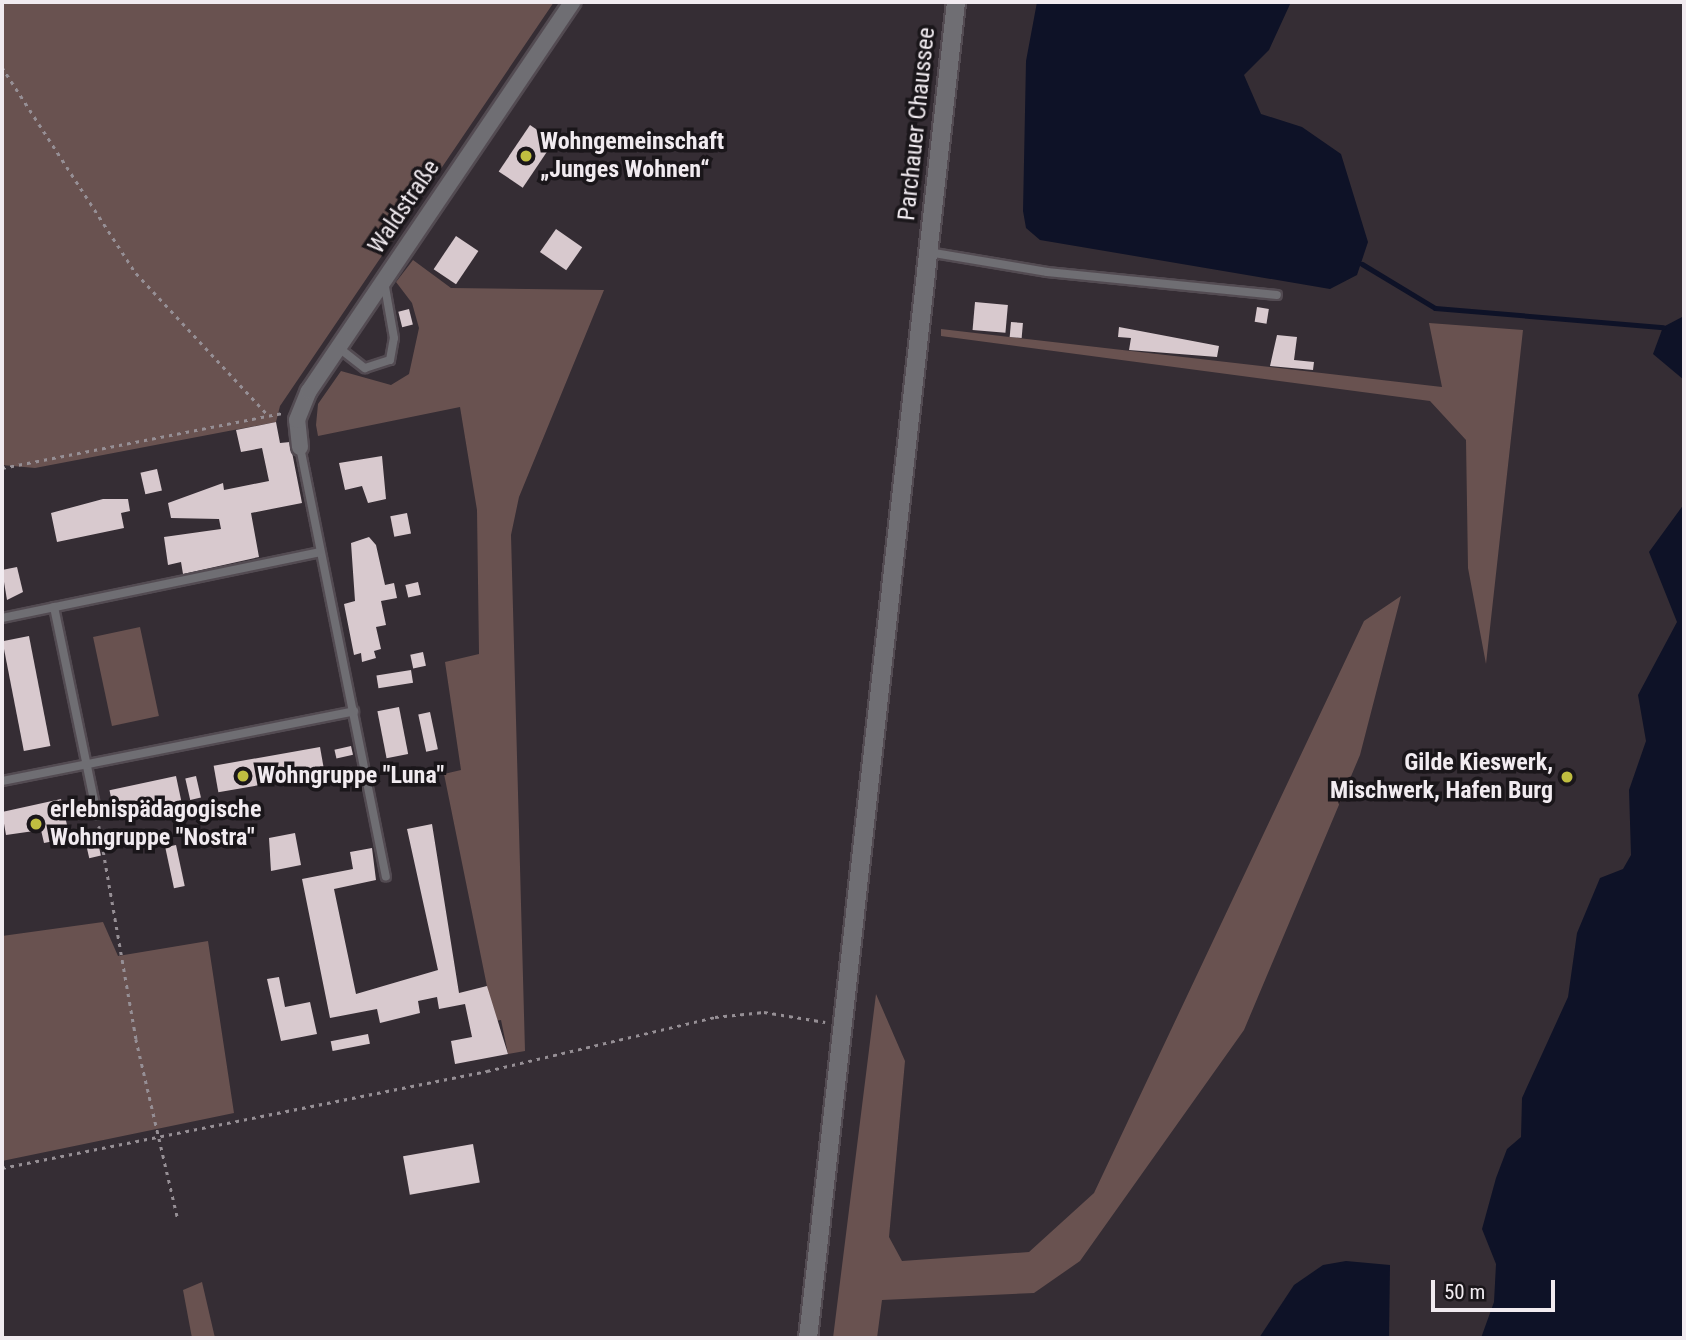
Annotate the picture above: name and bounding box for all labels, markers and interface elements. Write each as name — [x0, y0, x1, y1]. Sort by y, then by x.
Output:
street label: Parchauer Chaussee — [893, 26, 941, 222]
place label: Wohngemeinschaft „Junges Wohnen“ — [540, 128, 724, 184]
marker: Wohngemeinschaft „Junges Wohnen“ — [518, 148, 534, 164]
street label: Waldstraße — [362, 155, 446, 259]
place label: Gilde Kieswerk, Mischwerk, Hafen Burg — [1330, 749, 1553, 805]
place label: Wohngruppe "Luna" — [257, 762, 444, 790]
marker: Wohngruppe "Luna" — [235, 768, 251, 784]
marker: Gilde Kieswerk, Mischwerk, Hafen Burg — [1559, 769, 1575, 785]
place label: erlebnispädagogische Wohngruppe "Nostra" — [50, 796, 261, 852]
marker: erlebnispädagogische Wohngruppe "Nostra" — [28, 816, 44, 832]
scale bar — [1434, 1266, 1558, 1310]
text: 50 m — [1444, 1280, 1485, 1304]

